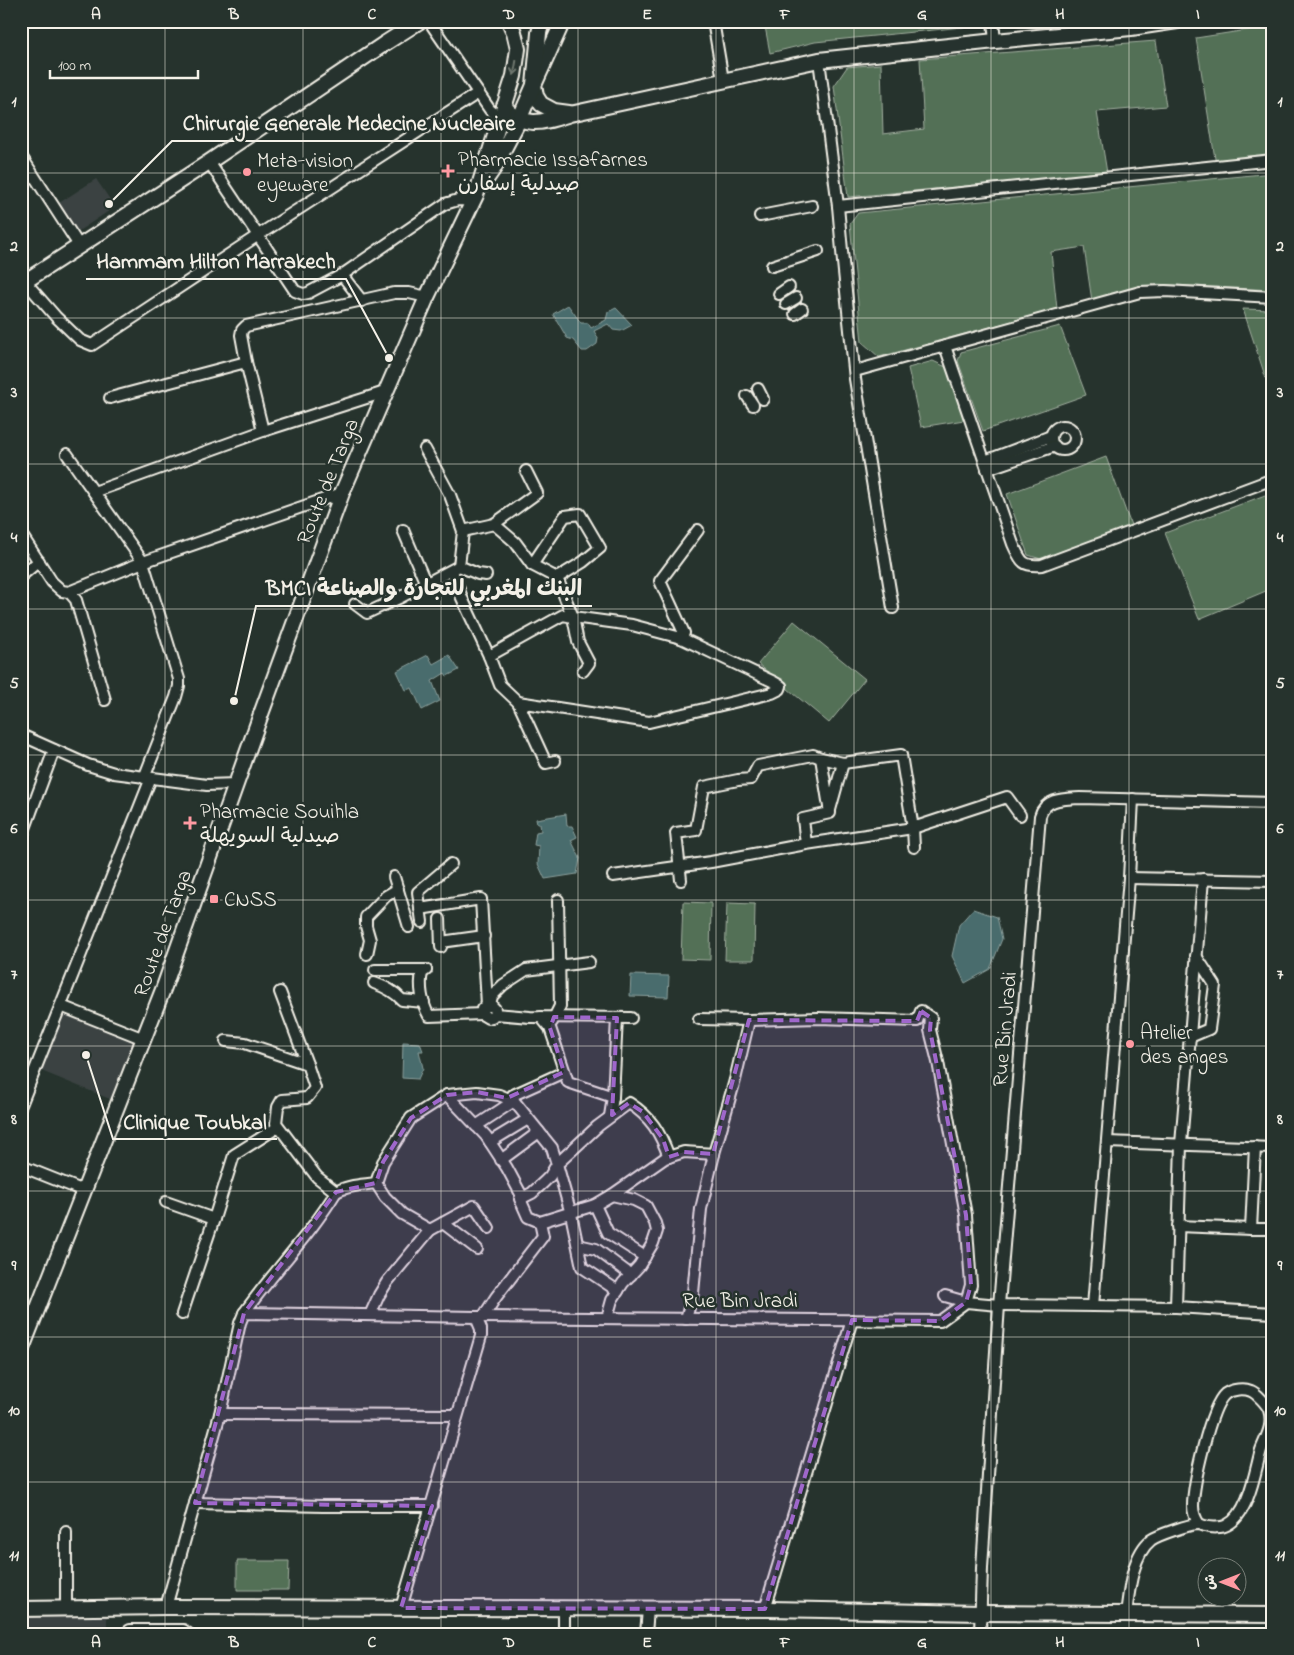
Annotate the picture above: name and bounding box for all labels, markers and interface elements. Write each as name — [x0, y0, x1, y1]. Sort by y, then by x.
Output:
text: A — [91, 3, 101, 27]
text: B — [228, 3, 240, 27]
text: C — [368, 3, 377, 27]
text: D — [502, 3, 515, 27]
text: E — [642, 3, 652, 27]
text: F — [779, 3, 791, 27]
text: G — [917, 3, 927, 27]
text: H — [1055, 3, 1065, 27]
text: I — [1196, 3, 1200, 27]
scale bar — [50, 48, 198, 80]
text: 100 m — [58, 55, 91, 77]
one-way arrow — [509, 60, 519, 76]
text: 1 — [11, 90, 17, 114]
text: 1 — [1277, 90, 1283, 114]
callout: Chirurgie Generale Medecine Nucleaire — [172, 104, 525, 141]
text: Chirurgie Generale Medecine Nucleaire — [183, 109, 516, 142]
place label: Pharmacie Issafarnes صيدلية إسفارن — [458, 146, 648, 200]
place label: Meta-vision eyeware — [257, 147, 353, 203]
marker: Pharmacie Issafarnes صيدلية إسفارن — [442, 165, 454, 177]
marker: Meta-vision eyeware — [241, 166, 253, 178]
text: 2 — [9, 235, 18, 259]
text: 2 — [1275, 235, 1284, 259]
callout: Hammam Hilton Marrakech — [86, 242, 346, 279]
text: Hammam Hilton Marrakech — [96, 247, 336, 279]
text: 3 — [10, 381, 18, 405]
text: 3 — [1276, 381, 1284, 405]
street label: Route de Targa — [290, 414, 370, 550]
text: 4 — [10, 526, 18, 550]
text: 4 — [1276, 526, 1284, 550]
callout: BMCI البنك المغربي للتجارة والصناعة — [256, 569, 592, 606]
text: BMCI البنك المغربي للتجارة والصناعة — [265, 574, 582, 607]
text: 5 — [9, 672, 19, 696]
text: 5 — [1275, 672, 1285, 696]
place label: Pharmacie Souihla صيدلية السويهلة — [200, 798, 359, 852]
text: 6 — [9, 817, 18, 841]
marker: Pharmacie Souihla صيدلية السويهلة — [184, 817, 196, 829]
text: 6 — [1275, 817, 1284, 841]
street label: Route de Targa — [127, 866, 203, 1002]
place label: CNSS — [224, 886, 277, 916]
marker: CNSS — [208, 893, 220, 905]
text: 7 — [11, 963, 18, 987]
text: 7 — [1277, 963, 1284, 987]
street label: Rue Bin Jradi — [986, 970, 1026, 1088]
place label: Atelier des anges — [1140, 1019, 1228, 1075]
marker: Atelier des anges — [1124, 1038, 1136, 1050]
callout: Clinique Toubkal — [113, 1102, 277, 1139]
text: 8 — [10, 1108, 17, 1132]
text: Clinique Toubkal — [123, 1108, 267, 1140]
text: 8 — [1276, 1108, 1283, 1132]
text: 9 — [11, 1254, 17, 1278]
text: 9 — [1277, 1254, 1283, 1278]
street label: Rue Bin Jradi — [682, 1287, 798, 1317]
text: 10 — [8, 1399, 20, 1423]
text: 10 — [1274, 1399, 1286, 1423]
text: 11 — [9, 1544, 20, 1568]
text: 11 — [1275, 1544, 1286, 1568]
north arrow — [1196, 1558, 1246, 1608]
text: ش — [1200, 1574, 1221, 1590]
text: A — [91, 1631, 101, 1655]
text: B — [228, 1631, 240, 1655]
text: C — [368, 1631, 377, 1655]
text: D — [502, 1631, 515, 1655]
text: E — [642, 1631, 652, 1655]
text: F — [779, 1631, 791, 1655]
text: G — [917, 1631, 927, 1655]
text: H — [1055, 1631, 1065, 1655]
text: I — [1196, 1631, 1200, 1655]

